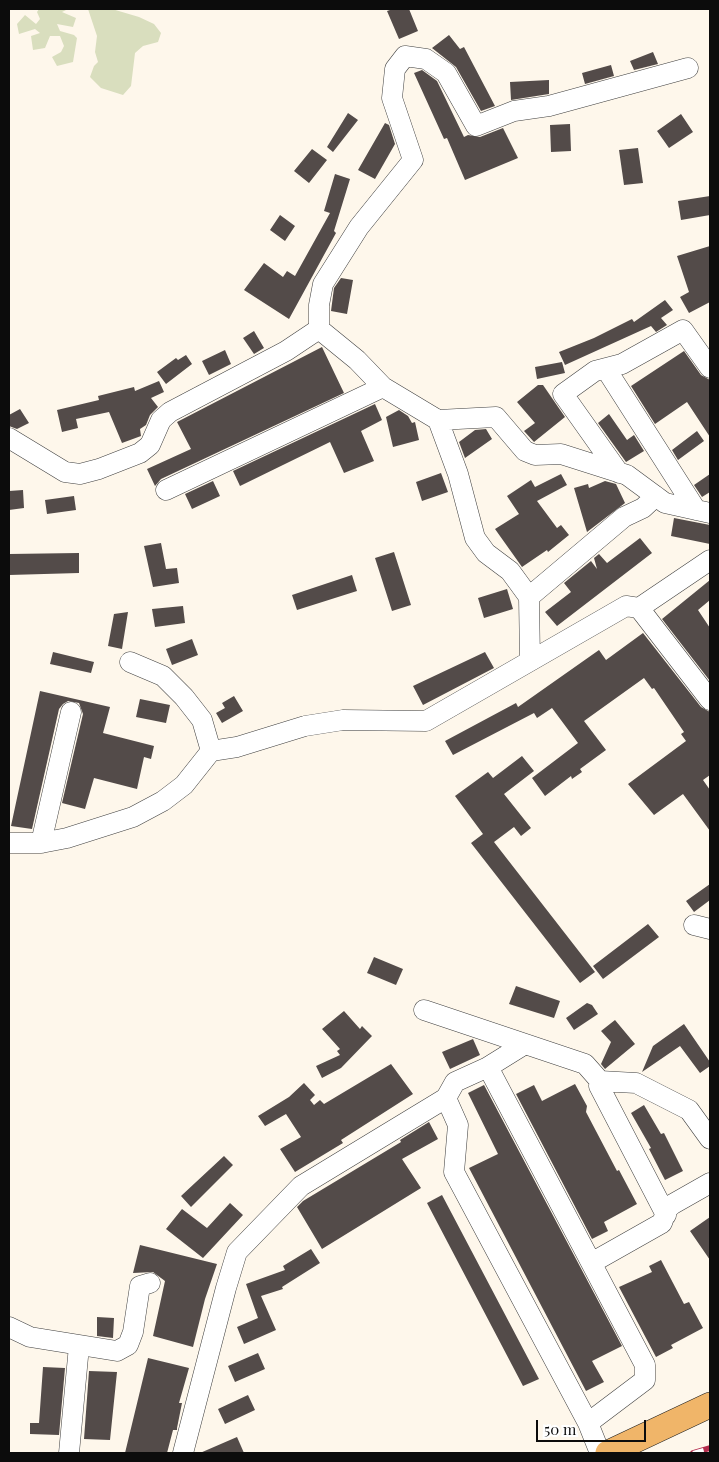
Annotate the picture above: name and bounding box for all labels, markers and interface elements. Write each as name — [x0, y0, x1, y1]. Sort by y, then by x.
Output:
scale bar — [539, 1410, 649, 1442]
text: 50 m — [544, 1419, 576, 1439]

